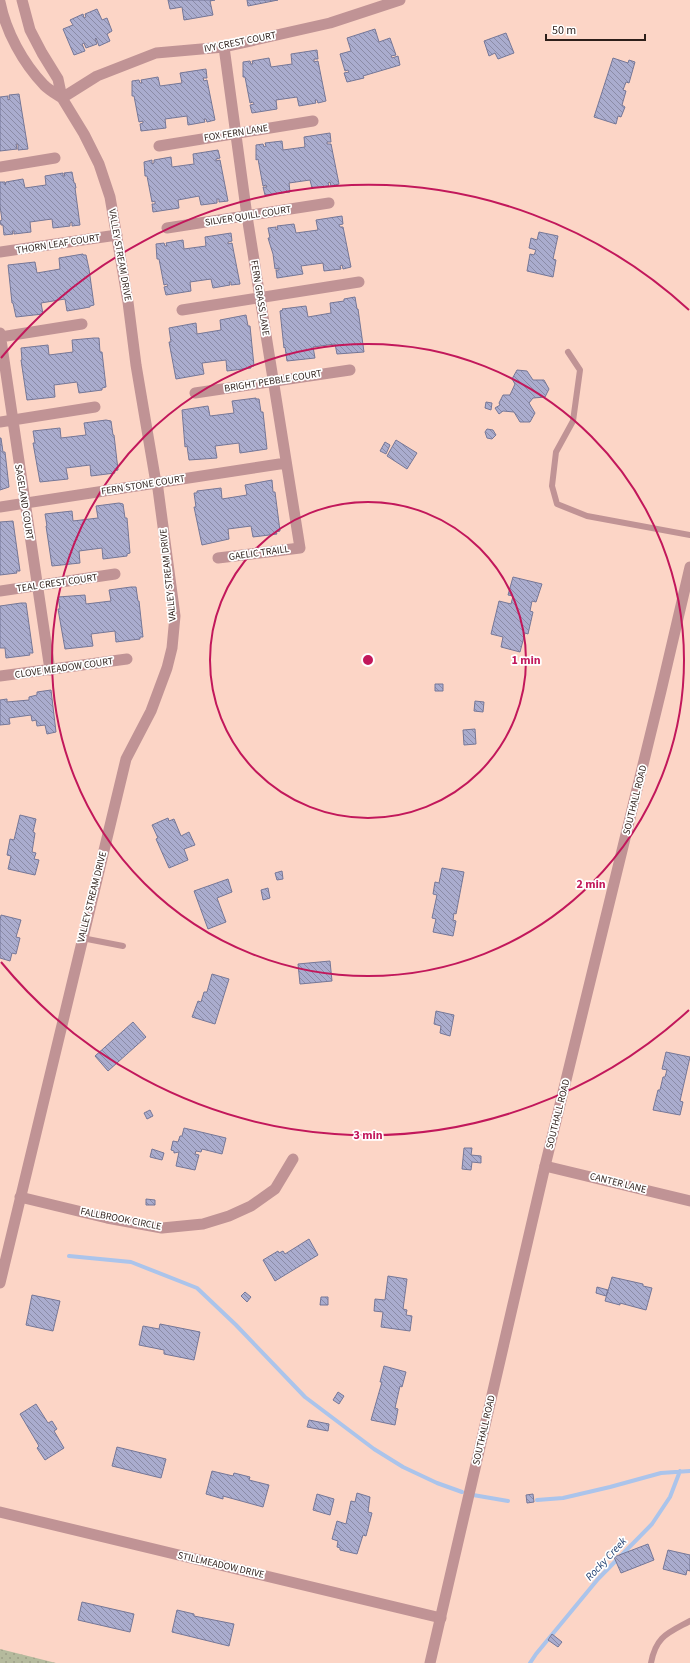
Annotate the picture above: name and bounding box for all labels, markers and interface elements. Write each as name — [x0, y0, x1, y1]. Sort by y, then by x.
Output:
scale bar — [546, 16, 645, 42]
text: 50 m — [552, 22, 576, 39]
street label: IVY CREST COURT — [203, 28, 278, 56]
street label: FOX FERN LANE — [203, 121, 269, 145]
street label: SILVER QUILL COURT — [204, 202, 293, 230]
street label: VALLEY STREAM DRIVE — [105, 208, 135, 302]
street label: THORN LEAF COURT — [15, 230, 102, 258]
street label: FERN GRASS LANE — [247, 259, 273, 337]
street label: BRIGHT PEBBLE COURT — [223, 366, 323, 396]
street label: SAGELAND COURT — [11, 463, 37, 541]
street label: FERN STONE COURT — [100, 471, 186, 499]
street label: VALLEY STREAM DRIVE — [156, 528, 180, 622]
street label: GAELIC TRAILL — [228, 542, 290, 564]
street label: TEAL CREST COURT — [16, 570, 99, 596]
text: 1 min — [511, 652, 541, 669]
centre of rings — [361, 653, 375, 667]
street label: CLOVE MEADOW COURT — [14, 654, 115, 682]
street label: SOUTHALL ROAD — [620, 764, 650, 836]
street label: VALLEY STREAM DRIVE — [74, 850, 110, 944]
text: 2 min — [576, 876, 606, 893]
street label: SOUTHALL ROAD — [543, 1078, 573, 1150]
text: 3 min — [353, 1127, 383, 1144]
street label: CANTER LANE — [588, 1169, 648, 1197]
street label: FALLBROOK CIRCLE — [79, 1204, 163, 1234]
street label: SOUTHALL ROAD — [469, 1394, 499, 1466]
water label: Rocky Creek — [582, 1533, 631, 1584]
street label: STILLMEADOW DRIVE — [176, 1548, 266, 1582]

